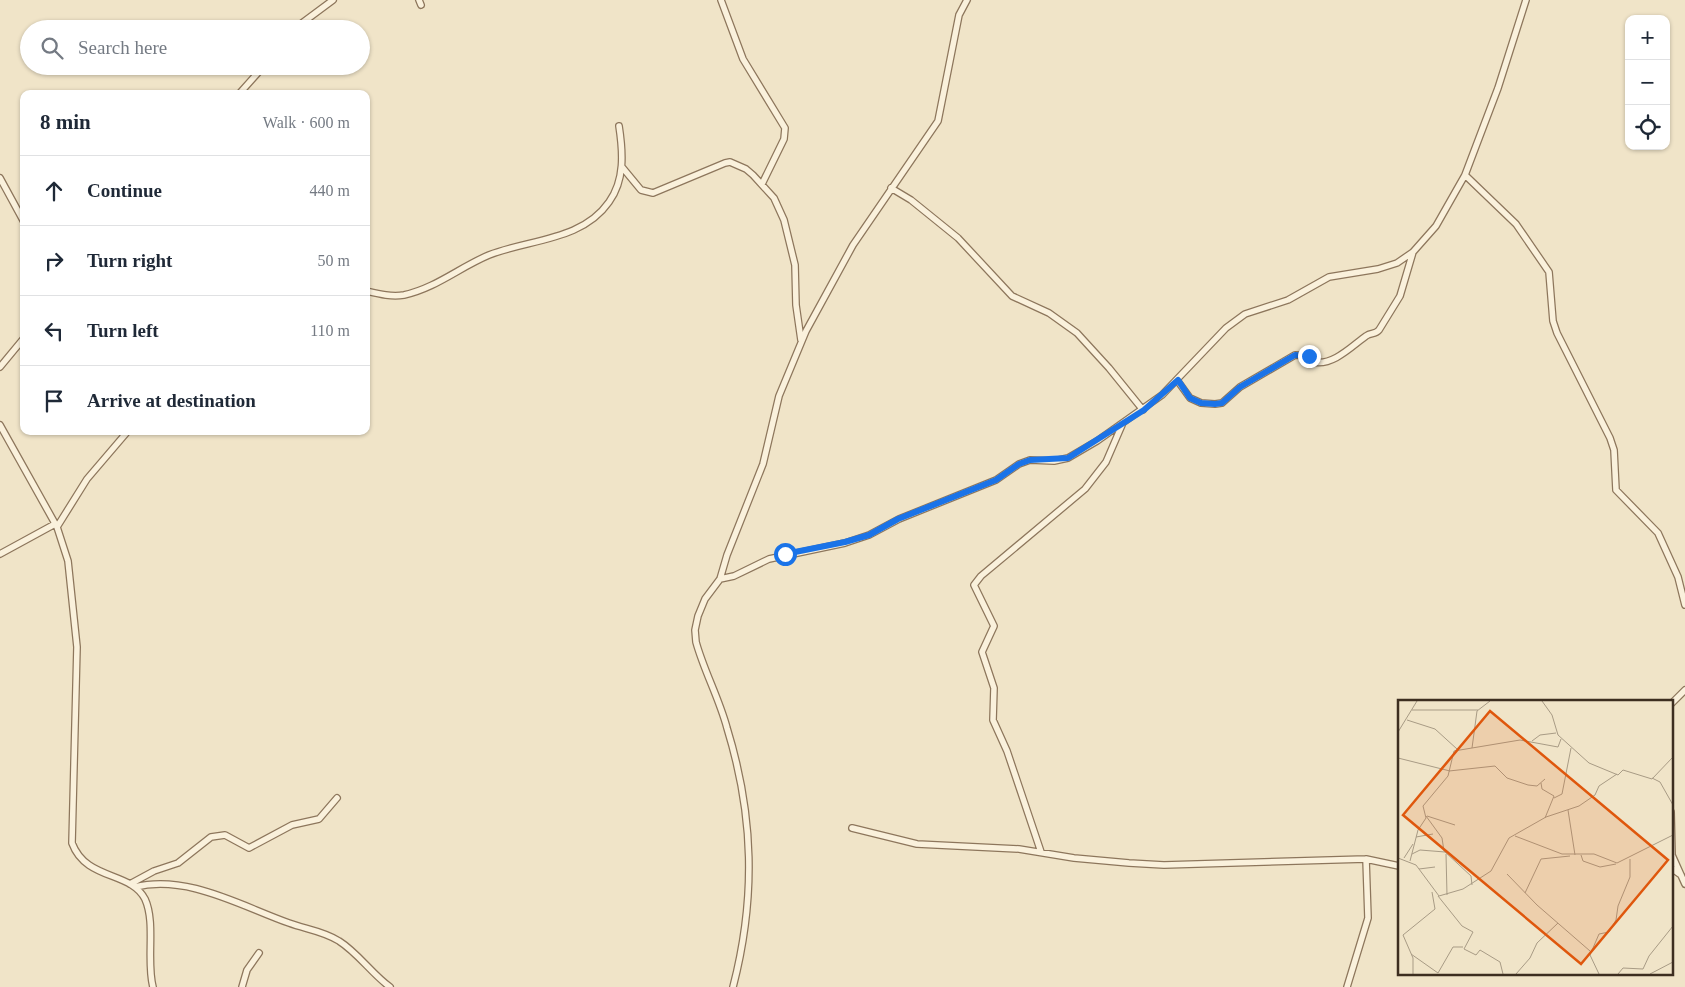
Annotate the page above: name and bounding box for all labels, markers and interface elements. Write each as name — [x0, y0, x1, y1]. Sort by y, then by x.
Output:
map controls — [1625, 15, 1670, 150]
button: + — [1625, 15, 1670, 60]
search box — [20, 20, 370, 75]
icon: search — [38, 34, 66, 62]
text: Search here — [78, 37, 167, 58]
button: − — [1625, 60, 1670, 105]
button: locate — [1625, 105, 1670, 150]
text: 8 min — [40, 110, 91, 134]
text: Walk · 600 m — [263, 114, 350, 131]
icon: ahead — [40, 177, 68, 205]
text: Continue — [87, 180, 162, 201]
text: 440 m — [310, 182, 350, 199]
icon: right — [40, 247, 68, 275]
text: Turn right — [87, 250, 172, 271]
text: 50 m — [318, 252, 350, 269]
icon: left — [40, 317, 68, 345]
text: Turn left — [87, 320, 159, 341]
text: 110 m — [310, 322, 350, 339]
route end — [1298, 345, 1321, 368]
icon: arrive — [40, 387, 68, 415]
text: Arrive at destination — [87, 390, 256, 411]
route start — [774, 543, 797, 566]
inset map — [1398, 700, 1672, 974]

